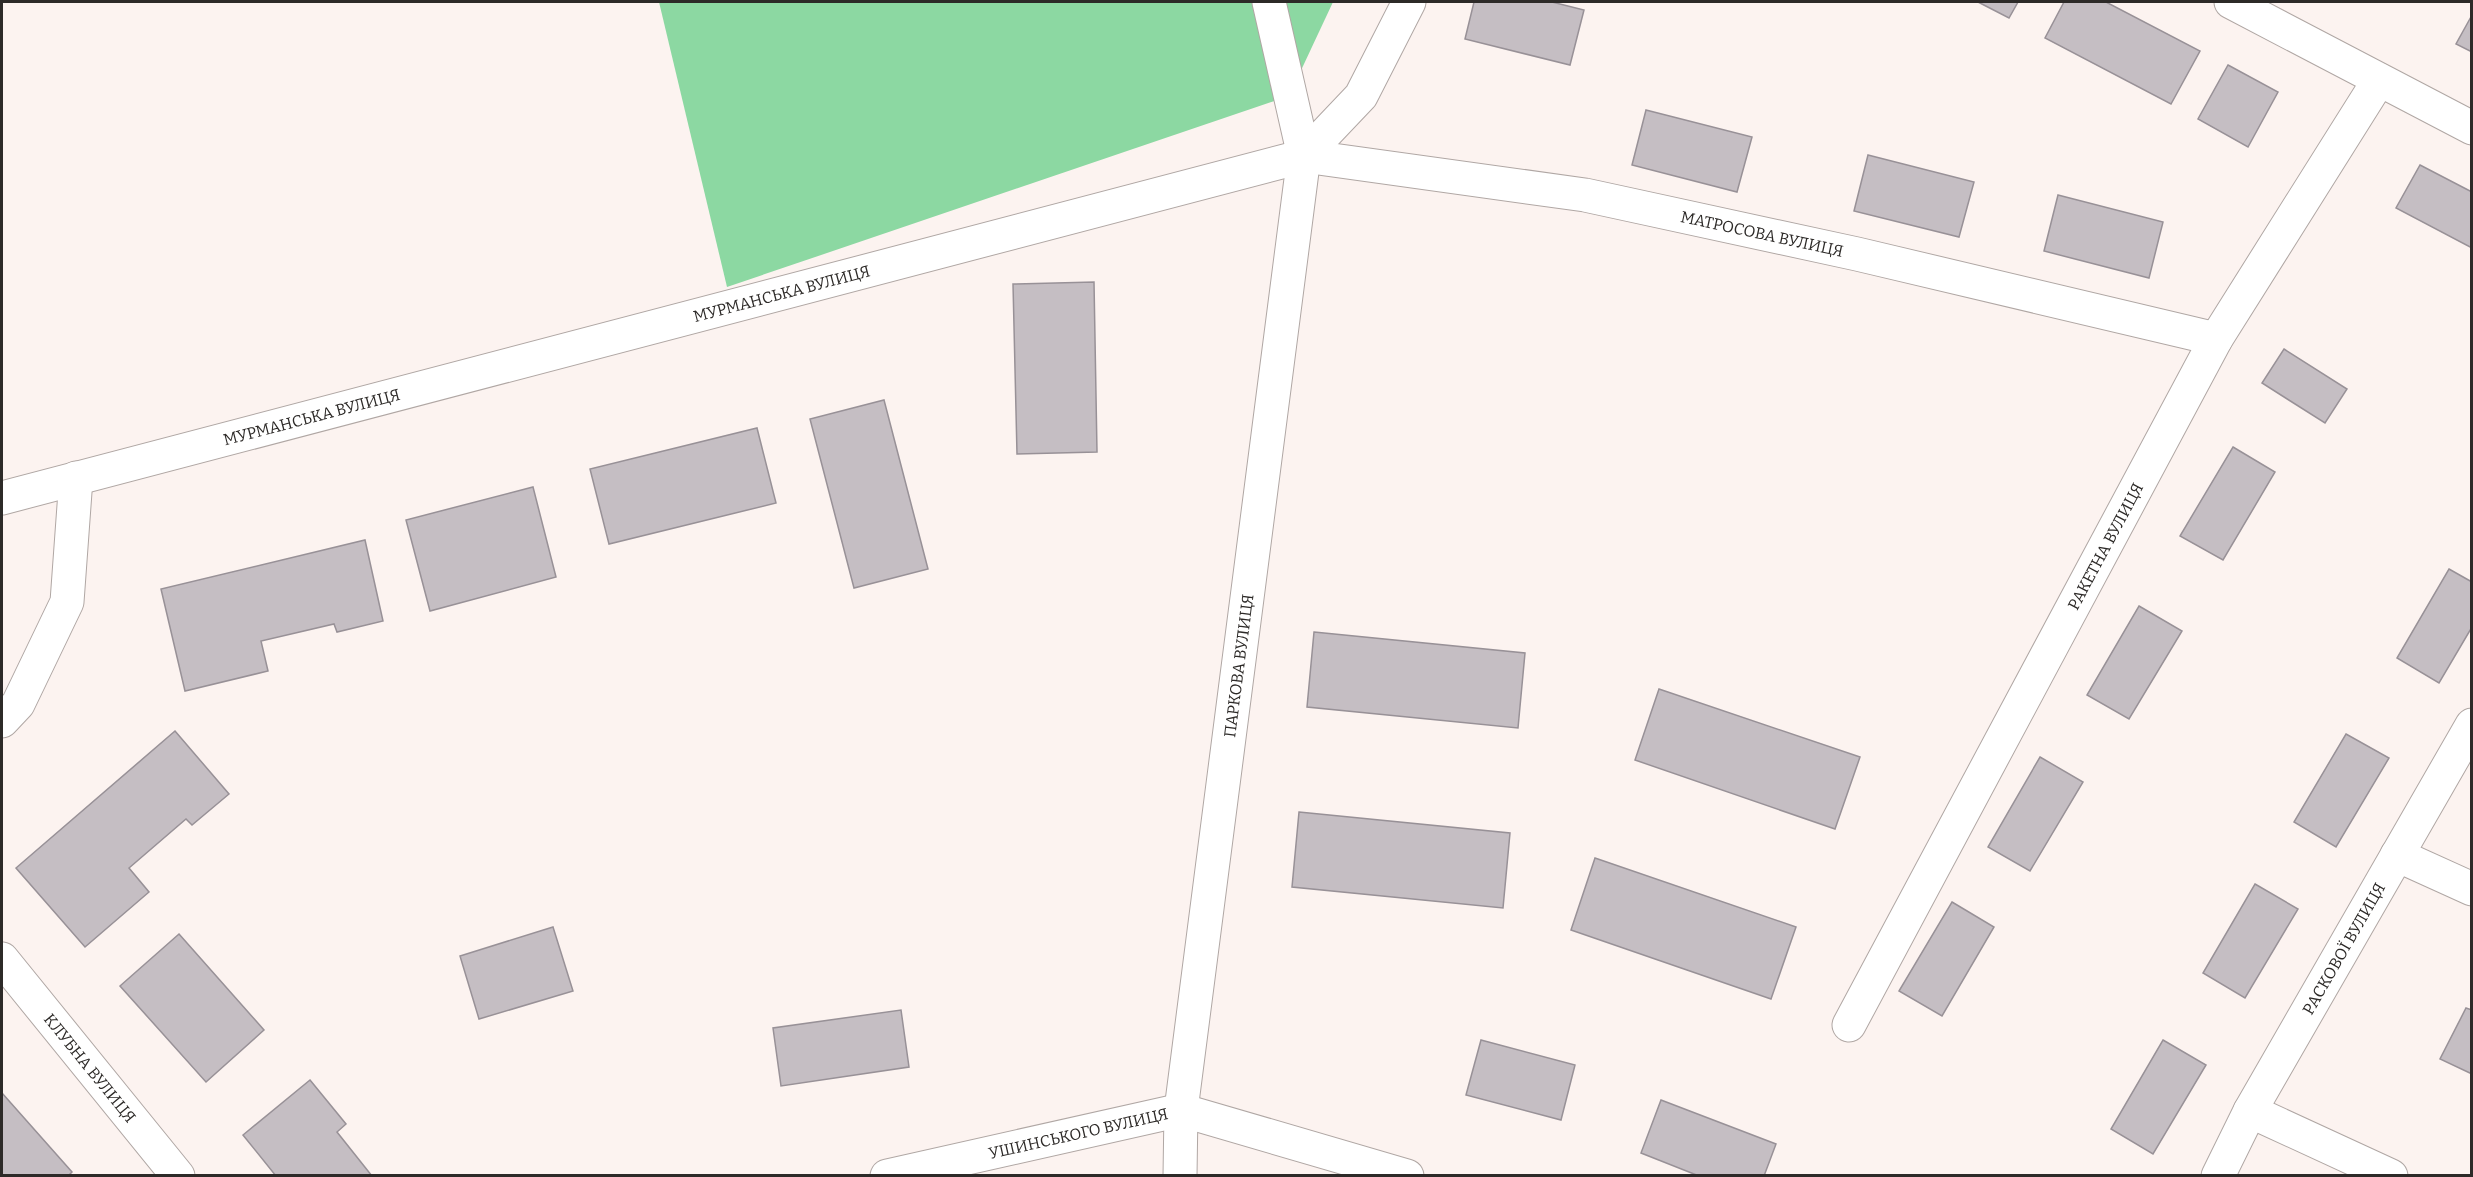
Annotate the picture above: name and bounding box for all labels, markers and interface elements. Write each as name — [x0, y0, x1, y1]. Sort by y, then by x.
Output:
street label: МАТРОСОВА ВУЛИЦЯ — [1679, 207, 1845, 260]
street label: МУРМАНСЬКА ВУЛИЦЯ — [691, 261, 872, 326]
street label: МУРМАНСЬКА ВУЛИЦЯ — [221, 384, 402, 449]
street label: РАКЕТНА ВУЛИЦЯ — [2063, 479, 2147, 613]
street label: ПАРКОВА ВУЛИЦЯ — [1220, 593, 1257, 739]
street label: РАСКОВОЇ ВУЛИЦЯ — [2298, 879, 2389, 1018]
street label: КЛУБНА ВУЛИЦЯ — [40, 1009, 140, 1126]
street label: УШИНСЬКОГО ВУЛИЦЯ — [987, 1104, 1170, 1162]

